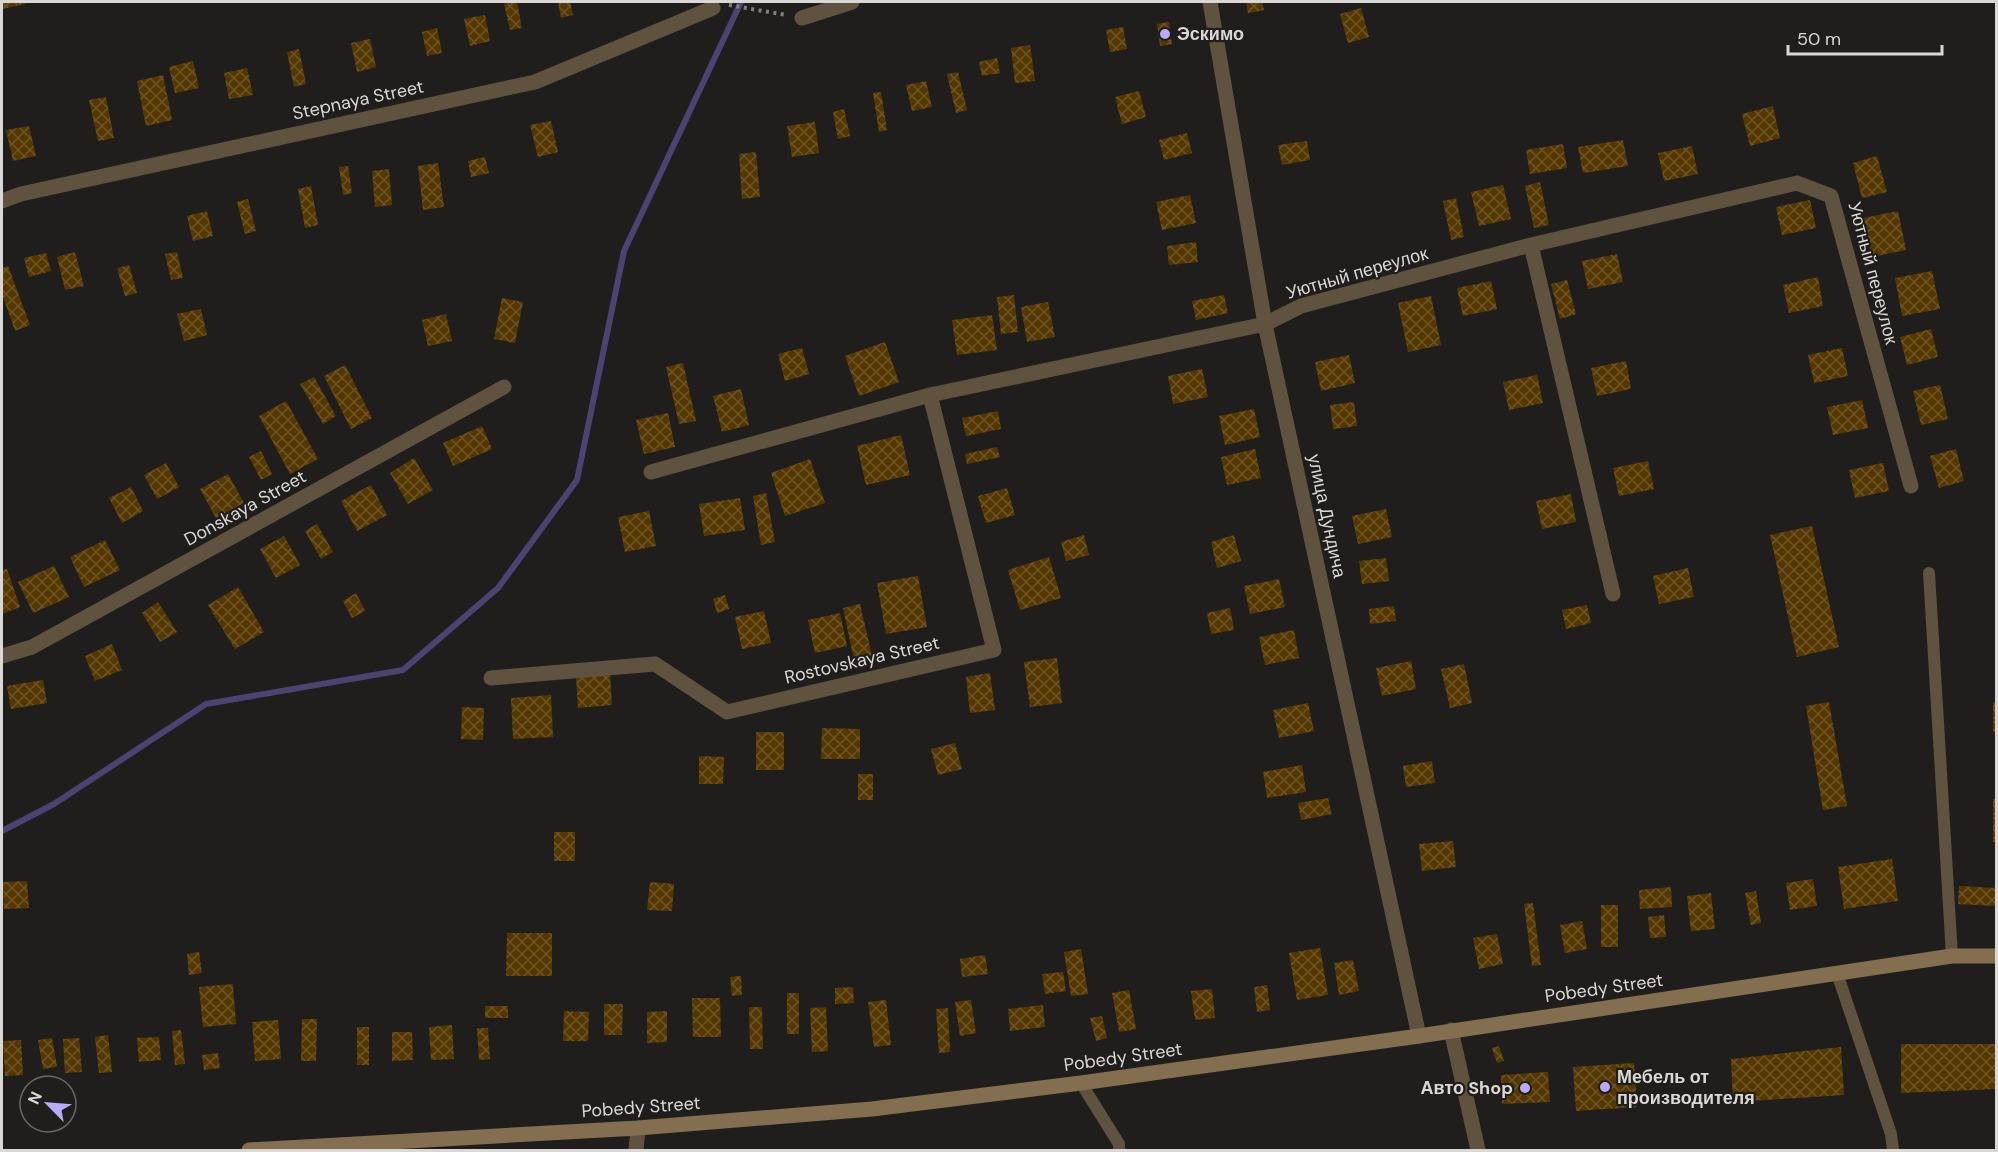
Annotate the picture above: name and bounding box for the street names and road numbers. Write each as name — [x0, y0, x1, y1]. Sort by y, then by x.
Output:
street label: Stepnaya Street — [290, 74, 426, 126]
street label: Уютный переулок — [1842, 199, 1904, 347]
street label: Уютный переулок — [1283, 241, 1431, 305]
street label: улица Дундича — [1302, 452, 1352, 581]
street label: Donskaya Street — [180, 465, 310, 551]
street label: Rostovskaya Street — [782, 631, 942, 689]
street label: Pobedy Street — [1543, 968, 1665, 1008]
street label: Pobedy Street — [1062, 1037, 1184, 1077]
street label: Pobedy Street — [581, 1091, 701, 1123]

